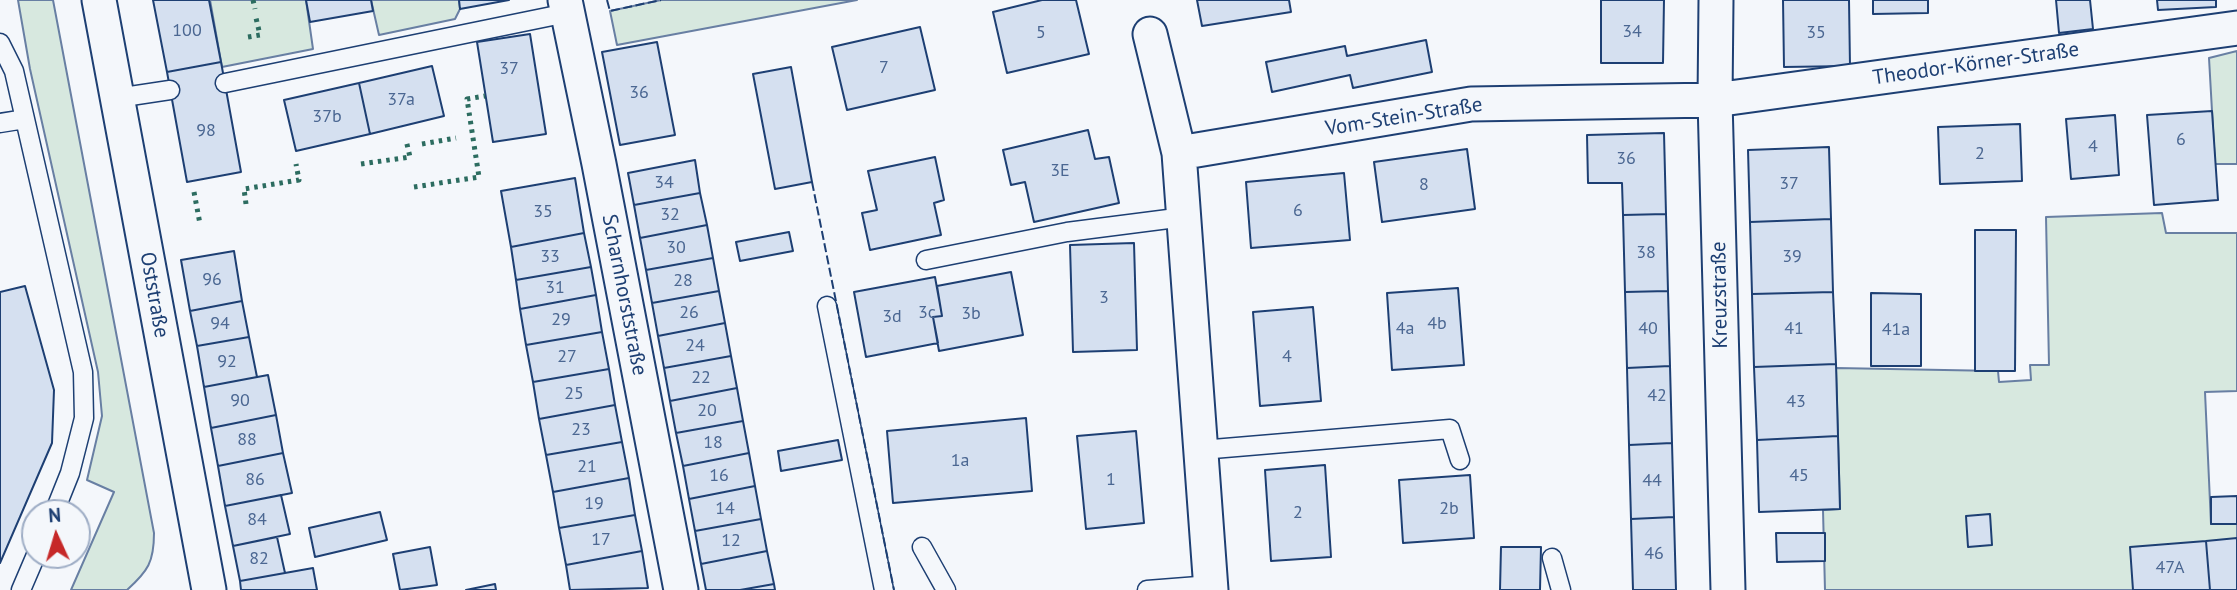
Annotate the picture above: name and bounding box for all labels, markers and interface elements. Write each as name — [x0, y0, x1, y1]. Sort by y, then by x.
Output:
house number: 100 — [172, 20, 202, 42]
house number: 34 — [1622, 21, 1642, 43]
house number: 5 — [1036, 22, 1046, 44]
house number: 35 — [1806, 22, 1826, 44]
street label: Theodor-Körner-Straße — [1871, 37, 2081, 91]
house number: 7 — [879, 57, 889, 79]
house number: 37 — [499, 58, 519, 80]
house number: 36 — [629, 82, 649, 104]
house number: 37a — [387, 89, 415, 111]
street label: Vom-Stein-Straße — [1324, 92, 1484, 142]
house number: 37b — [312, 106, 342, 128]
house number: 98 — [196, 120, 216, 142]
house number: 6 — [2176, 129, 2186, 151]
house number: 4 — [2088, 136, 2098, 158]
house number: 2 — [1975, 143, 1985, 165]
house number: 36 — [1616, 148, 1636, 170]
house number: 3E — [1050, 160, 1070, 182]
house number: 34 — [654, 172, 674, 194]
house number: 37 — [1779, 173, 1799, 195]
house number: 8 — [1419, 174, 1429, 196]
house number: 6 — [1293, 200, 1303, 222]
house number: 35 — [533, 201, 553, 223]
house number: 32 — [660, 204, 680, 226]
street label: Scharnhorststraße — [596, 212, 652, 378]
house number: 30 — [666, 237, 686, 259]
street label: Kreuzstraße — [1706, 241, 1734, 349]
house number: 38 — [1636, 242, 1656, 264]
house number: 33 — [540, 246, 560, 268]
house number: 39 — [1782, 246, 1802, 268]
street label: Oststraße — [134, 250, 174, 340]
house number: 96 — [202, 269, 222, 291]
house number: 28 — [673, 270, 693, 292]
house number: 31 — [545, 277, 565, 299]
house number: 3 — [1099, 287, 1109, 309]
house number: 26 — [679, 302, 699, 324]
house number: 3c — [918, 302, 936, 324]
house number: 3b — [961, 303, 981, 325]
house number: 3d — [882, 306, 902, 328]
house number: 29 — [551, 309, 571, 331]
house number: 94 — [210, 313, 230, 335]
house number: 4b — [1427, 313, 1447, 335]
house number: 4a — [1396, 318, 1414, 340]
house number: 40 — [1638, 318, 1658, 340]
house number: 41 — [1784, 318, 1804, 340]
house number: 41a — [1882, 319, 1910, 341]
house number: 24 — [685, 335, 705, 357]
house number: 27 — [557, 346, 577, 368]
house number: 4 — [1282, 346, 1292, 368]
house number: 92 — [217, 351, 237, 373]
house number: 22 — [691, 367, 711, 389]
house number: 25 — [564, 383, 584, 405]
house number: 42 — [1647, 385, 1667, 407]
house number: 90 — [230, 390, 250, 412]
house number: 43 — [1786, 391, 1806, 413]
house number: 20 — [697, 400, 717, 422]
house number: 23 — [571, 419, 591, 441]
house number: 88 — [237, 429, 257, 451]
house number: 18 — [703, 432, 723, 454]
house number: 1a — [951, 450, 969, 472]
house number: 21 — [577, 456, 597, 478]
house number: 16 — [709, 465, 729, 487]
house number: 45 — [1789, 465, 1809, 487]
house number: 86 — [245, 469, 265, 491]
house number: 1 — [1106, 469, 1116, 491]
house number: 44 — [1642, 470, 1662, 492]
house number: 19 — [584, 493, 604, 515]
house number: 14 — [715, 498, 735, 520]
house number: 2b — [1439, 498, 1459, 520]
north arrow — [21, 499, 91, 569]
house number: 2 — [1293, 502, 1303, 524]
text: N — [48, 503, 62, 527]
house number: 84 — [247, 509, 267, 531]
house number: 17 — [591, 529, 611, 551]
house number: 12 — [721, 530, 741, 552]
house number: 46 — [1644, 543, 1664, 565]
house number: 82 — [249, 548, 269, 570]
house number: 47A — [2155, 557, 2185, 579]

